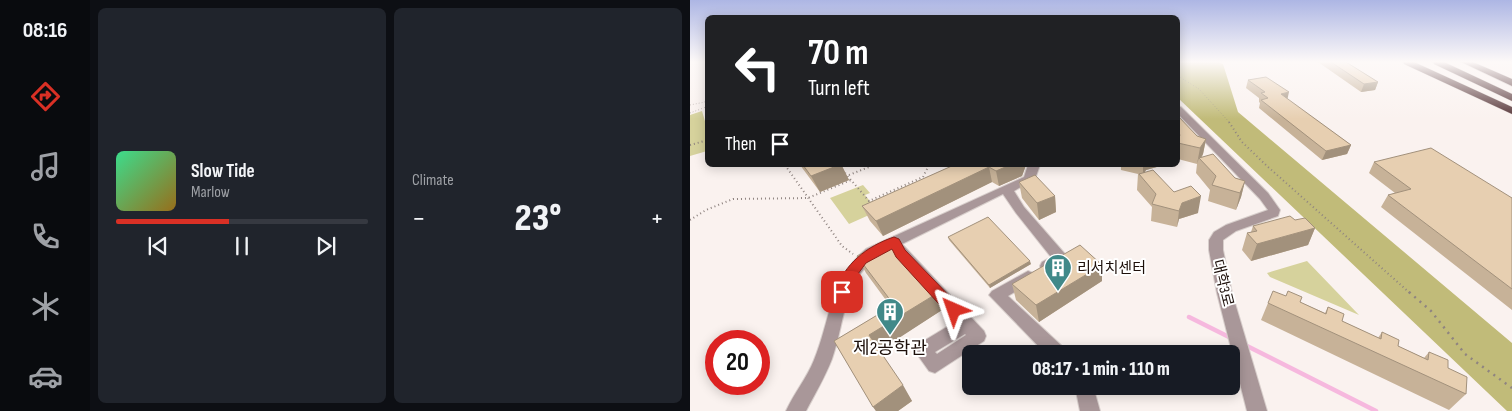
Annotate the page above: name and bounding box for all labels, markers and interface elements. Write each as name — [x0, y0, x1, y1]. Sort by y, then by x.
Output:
text: 08:16 — [23, 17, 67, 44]
text: 70 m — [808, 32, 868, 75]
icon: left — [725, 35, 790, 100]
text: Turn left — [808, 75, 870, 102]
icon: directions — [28, 79, 63, 114]
icon: arrive — [766, 130, 794, 158]
text: Then — [725, 133, 756, 156]
icon: music — [28, 149, 63, 184]
text: Slow Tide — [191, 160, 255, 183]
text: Climate — [412, 171, 454, 190]
text: Marlow — [191, 183, 230, 202]
text: 23° — [515, 196, 561, 241]
text: − — [412, 202, 426, 235]
text: + — [650, 202, 664, 235]
icon: phone — [28, 219, 63, 254]
icon: previous — [144, 232, 172, 260]
icon: pause — [228, 232, 256, 260]
icon: next — [312, 232, 340, 260]
building icon: 리서치센터 — [1043, 253, 1073, 292]
street label: 대학3로 — [1208, 258, 1238, 309]
place label: 리서치센터 — [1077, 259, 1146, 278]
pin — [821, 271, 863, 313]
icon: arrive — [828, 278, 856, 306]
position arrow — [927, 283, 979, 335]
icon: climate — [28, 289, 63, 324]
building icon: 제2공학관 — [875, 297, 905, 336]
speed limit sign: 20 — [705, 330, 770, 395]
place label: 제2공학관 — [853, 338, 927, 359]
text: 08:17 · 1 min · 110 m — [1032, 358, 1170, 381]
icon: car — [28, 359, 63, 394]

